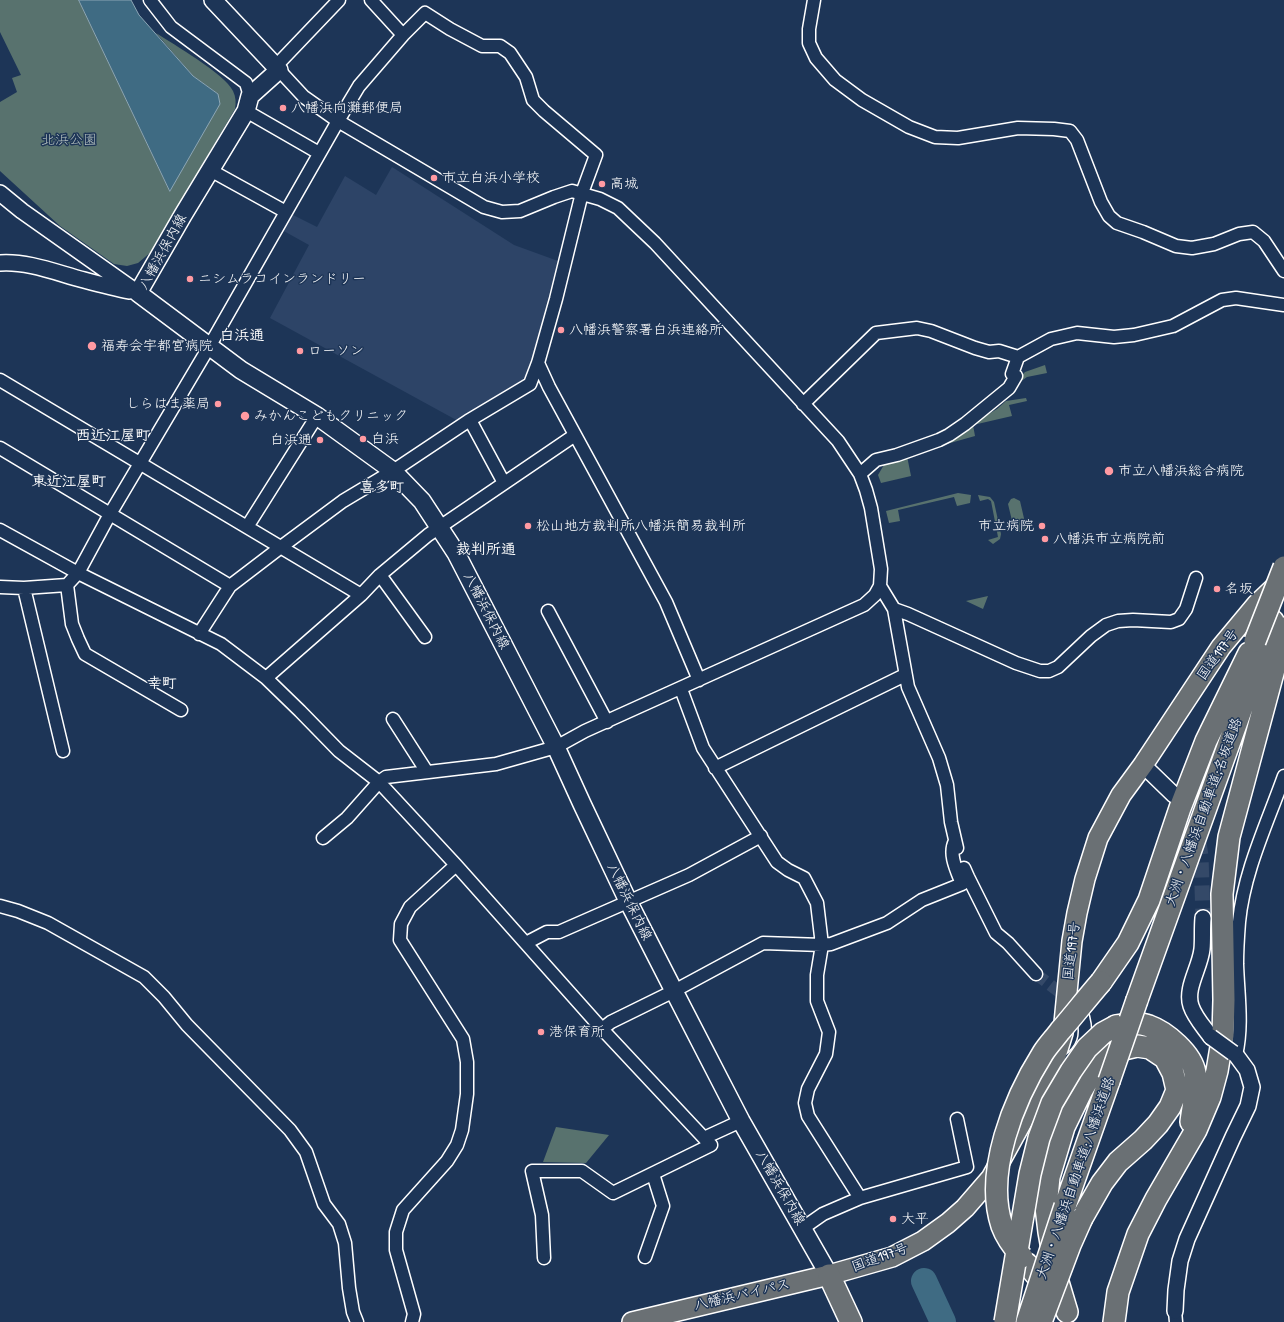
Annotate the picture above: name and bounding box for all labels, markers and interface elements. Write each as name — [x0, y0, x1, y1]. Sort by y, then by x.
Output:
place label: 八幡浜向灘郵便局 — [291, 100, 403, 116]
marker: 八幡浜向灘郵便局 — [278, 103, 288, 113]
park label: 北浜公園 — [41, 132, 97, 148]
place label: 市立白浜小学校 — [442, 170, 540, 186]
marker: 市立白浜小学校 — [429, 173, 439, 183]
place label: 高城 — [610, 176, 638, 192]
marker: 高城 — [597, 179, 607, 189]
street label: 八幡浜保内線 — [135, 211, 191, 293]
place label: ニシムラコインランドリー — [198, 271, 366, 287]
marker: ニシムラコインランドリー — [185, 274, 195, 284]
place label: 八幡浜警察署白浜連絡所 — [569, 322, 723, 338]
marker: 八幡浜警察署白浜連絡所 — [556, 325, 566, 335]
district label: 白浜通 — [220, 327, 264, 345]
place label: 福寿会宇都宮病院 — [101, 338, 213, 354]
marker: 福寿会宇都宮病院 — [86, 340, 98, 352]
place label: ローソン — [308, 343, 364, 359]
marker: ローソン — [295, 346, 305, 356]
place label: しらはま薬局 — [126, 396, 210, 412]
marker: しらはま薬局 — [213, 399, 223, 409]
place label: みかんこどもクリニック — [254, 408, 408, 424]
marker: みかんこどもクリニック — [239, 410, 251, 422]
district label: 西近江屋町 — [76, 427, 150, 445]
place label: 白浜 — [371, 431, 399, 447]
place label: 白浜通 — [270, 432, 312, 448]
marker: 白浜 — [358, 434, 368, 444]
marker: 白浜通 — [315, 435, 325, 445]
place label: 市立八幡浜総合病院 — [1118, 463, 1244, 479]
marker: 市立八幡浜総合病院 — [1103, 465, 1115, 477]
district label: 東近江屋町 — [32, 473, 106, 491]
district label: 喜多町 — [360, 479, 404, 497]
place label: 松山地方裁判所八幡浜簡易裁判所 — [536, 518, 746, 534]
place label: 市立病院 — [978, 518, 1034, 534]
marker: 松山地方裁判所八幡浜簡易裁判所 — [523, 521, 533, 531]
marker: 市立病院 — [1037, 521, 1047, 531]
place label: 八幡浜市立病院前 — [1053, 531, 1165, 547]
marker: 八幡浜市立病院前 — [1040, 534, 1050, 544]
district label: 裁判所通 — [456, 541, 516, 559]
street label: 八幡浜保内線 — [459, 570, 513, 652]
place label: 名坂 — [1225, 581, 1253, 597]
marker: 名坂 — [1212, 584, 1222, 594]
street label: 国道197号 — [1194, 626, 1242, 684]
district label: 幸町 — [147, 675, 177, 693]
street label: 大洲・八幡浜自動車道;名坂道路 — [1162, 716, 1246, 908]
street label: 八幡浜保内線 — [603, 861, 655, 943]
street label: 国道197号 — [1060, 921, 1084, 981]
place label: 港保育所 — [549, 1024, 605, 1040]
marker: 港保育所 — [536, 1027, 546, 1037]
street label: 大洲・八幡浜自動車道;八幡浜道路 — [1033, 1074, 1119, 1282]
street label: 八幡浜保内線 — [752, 1147, 808, 1229]
place label: 大平 — [901, 1211, 929, 1227]
marker: 大平 — [888, 1214, 898, 1224]
street label: 国道197号 — [849, 1240, 911, 1276]
street label: 八幡浜バイパス — [692, 1276, 792, 1314]

